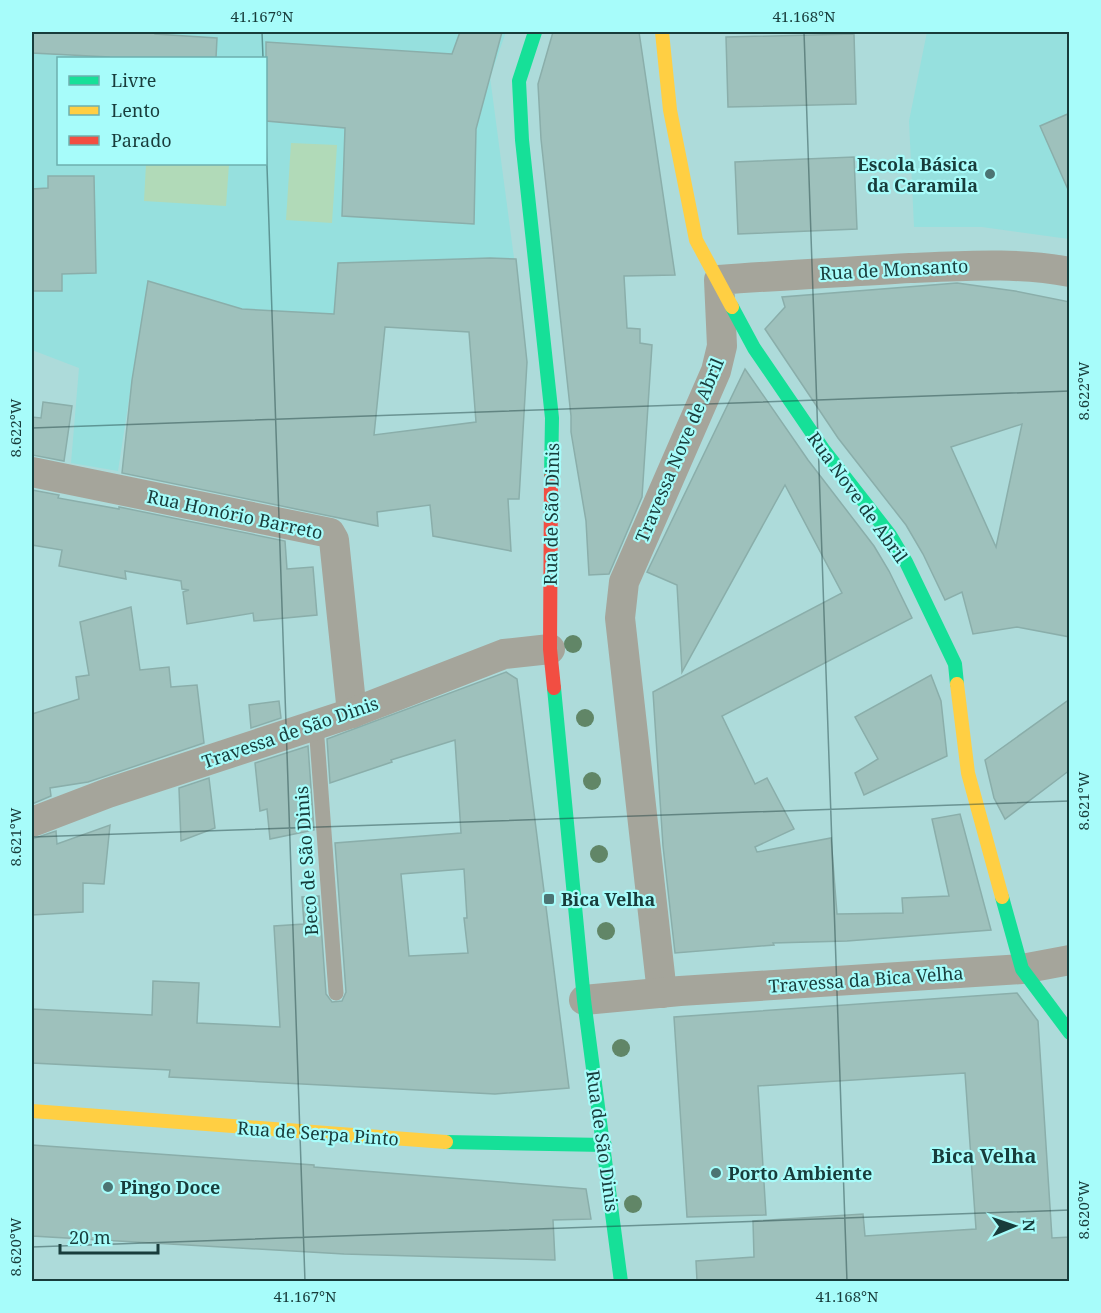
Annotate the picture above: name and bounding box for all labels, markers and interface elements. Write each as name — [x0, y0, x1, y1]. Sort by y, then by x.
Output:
text: 41.167°N — [230, 6, 294, 26]
text: 41.168°N — [772, 6, 836, 26]
legend — [57, 57, 267, 165]
text: Livre — [111, 68, 157, 92]
text: Lento — [111, 98, 160, 122]
text: Parado — [111, 128, 172, 152]
place label: Escola Básica da Caramila — [857, 152, 978, 197]
marker: Escola Básica da Caramila — [983, 167, 997, 181]
street label: Rua de Monsanto — [819, 253, 969, 285]
street label: Travessa Nove de Abril — [629, 354, 729, 546]
text: 8.622°W — [1073, 361, 1093, 421]
text: 8.622°W — [5, 398, 25, 458]
street label: Rua Nove de Abril — [802, 427, 914, 567]
street label: Rua de São Dinis — [538, 442, 564, 586]
street label: Rua Honório Barreto — [145, 484, 325, 544]
street label: Travessa de São Dinis — [199, 691, 381, 773]
text: 8.621°W — [1073, 771, 1093, 831]
street label: Beco de São Dinis — [289, 785, 323, 937]
text: 8.621°W — [5, 807, 25, 867]
place label: Bica Velha — [561, 887, 656, 911]
marker: Bica Velha — [542, 892, 556, 906]
street label: Travessa da Bica Velha — [768, 960, 964, 998]
street label: Rua de São Dinis — [581, 1069, 625, 1213]
street label: Rua de Serpa Pinto — [236, 1115, 400, 1151]
district label: Bica Velha — [932, 1142, 1036, 1169]
place label: Porto Ambiente — [728, 1161, 872, 1185]
marker: Porto Ambiente — [709, 1166, 723, 1180]
place label: Pingo Doce — [120, 1175, 220, 1199]
marker: Pingo Doce — [101, 1180, 115, 1194]
text: 8.620°W — [1073, 1180, 1093, 1240]
north arrow — [984, 1196, 1044, 1256]
text: 8.620°W — [5, 1217, 25, 1277]
scale bar — [60, 1217, 158, 1255]
text: N — [1018, 1219, 1040, 1233]
text: 20 m — [69, 1225, 111, 1249]
text: 41.167°N — [273, 1286, 337, 1306]
text: 41.168°N — [815, 1286, 879, 1306]

